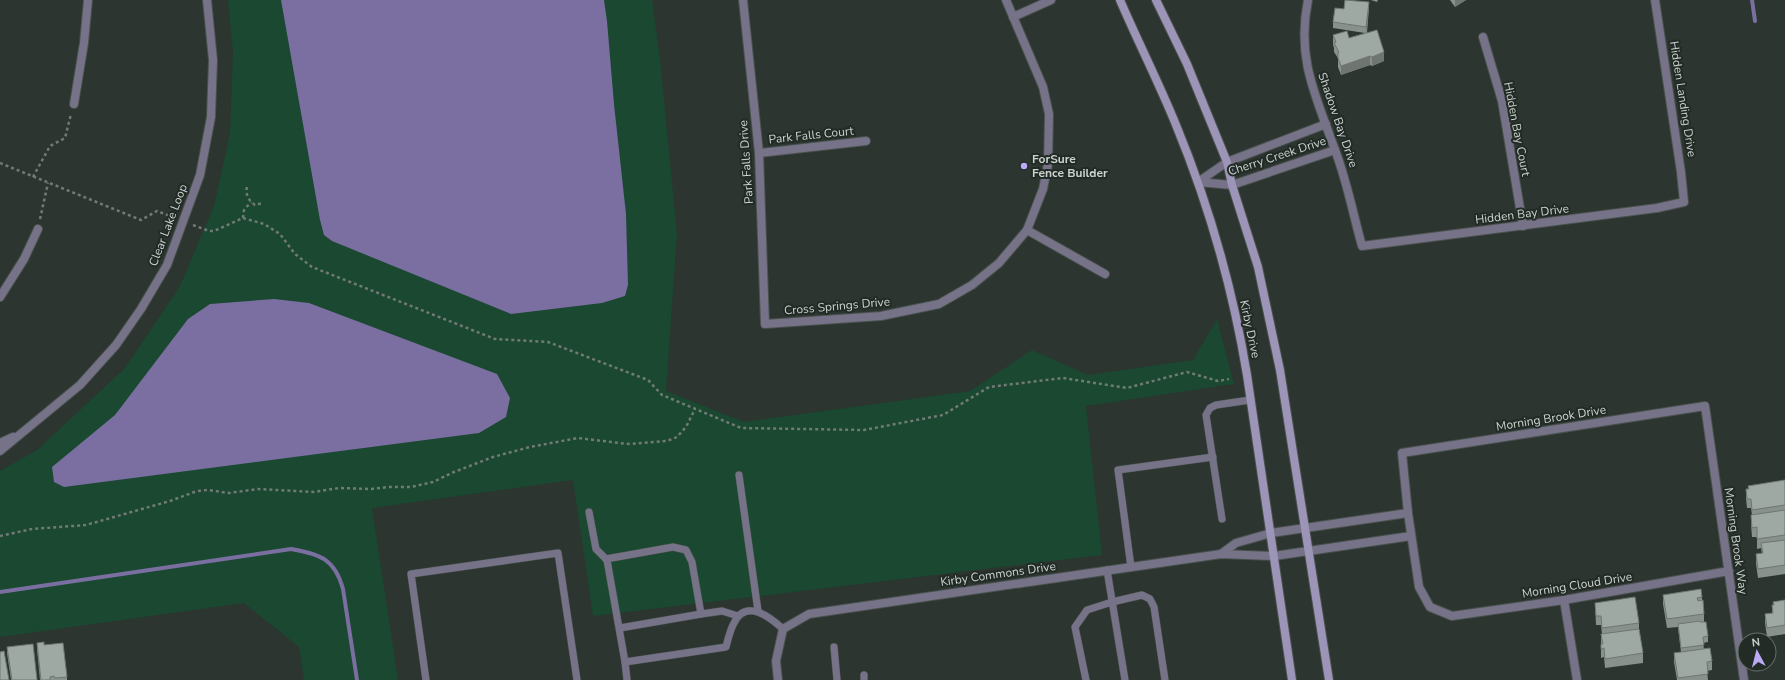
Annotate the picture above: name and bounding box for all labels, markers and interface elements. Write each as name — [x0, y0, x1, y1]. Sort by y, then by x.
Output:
street label: Hidden Landing Drive — [1666, 40, 1700, 158]
street label: Shadow Bay Drive — [1314, 70, 1362, 170]
street label: Hidden Bay Court — [1500, 80, 1534, 178]
street label: Park Falls Drive — [735, 119, 757, 205]
street label: Park Falls Court — [768, 122, 855, 147]
street label: Cherry Creek Drive — [1226, 133, 1328, 179]
place label: ForSure Fence Builder — [1032, 151, 1108, 181]
marker: ForSure Fence Builder — [1019, 161, 1029, 171]
street label: Clear Lake Loop — [145, 182, 191, 268]
street label: Hidden Bay Drive — [1474, 200, 1570, 228]
street label: Cross Springs Drive — [783, 293, 891, 319]
street label: Kirby Drive — [1236, 298, 1264, 360]
street label: Morning Brook Drive — [1495, 401, 1607, 435]
street label: Morning Brook Way — [1721, 487, 1752, 596]
street label: Kirby Commons Drive — [939, 558, 1057, 590]
street label: Morning Cloud Drive — [1521, 568, 1633, 602]
north arrow — [1737, 632, 1777, 672]
text: N — [1751, 635, 1761, 651]

